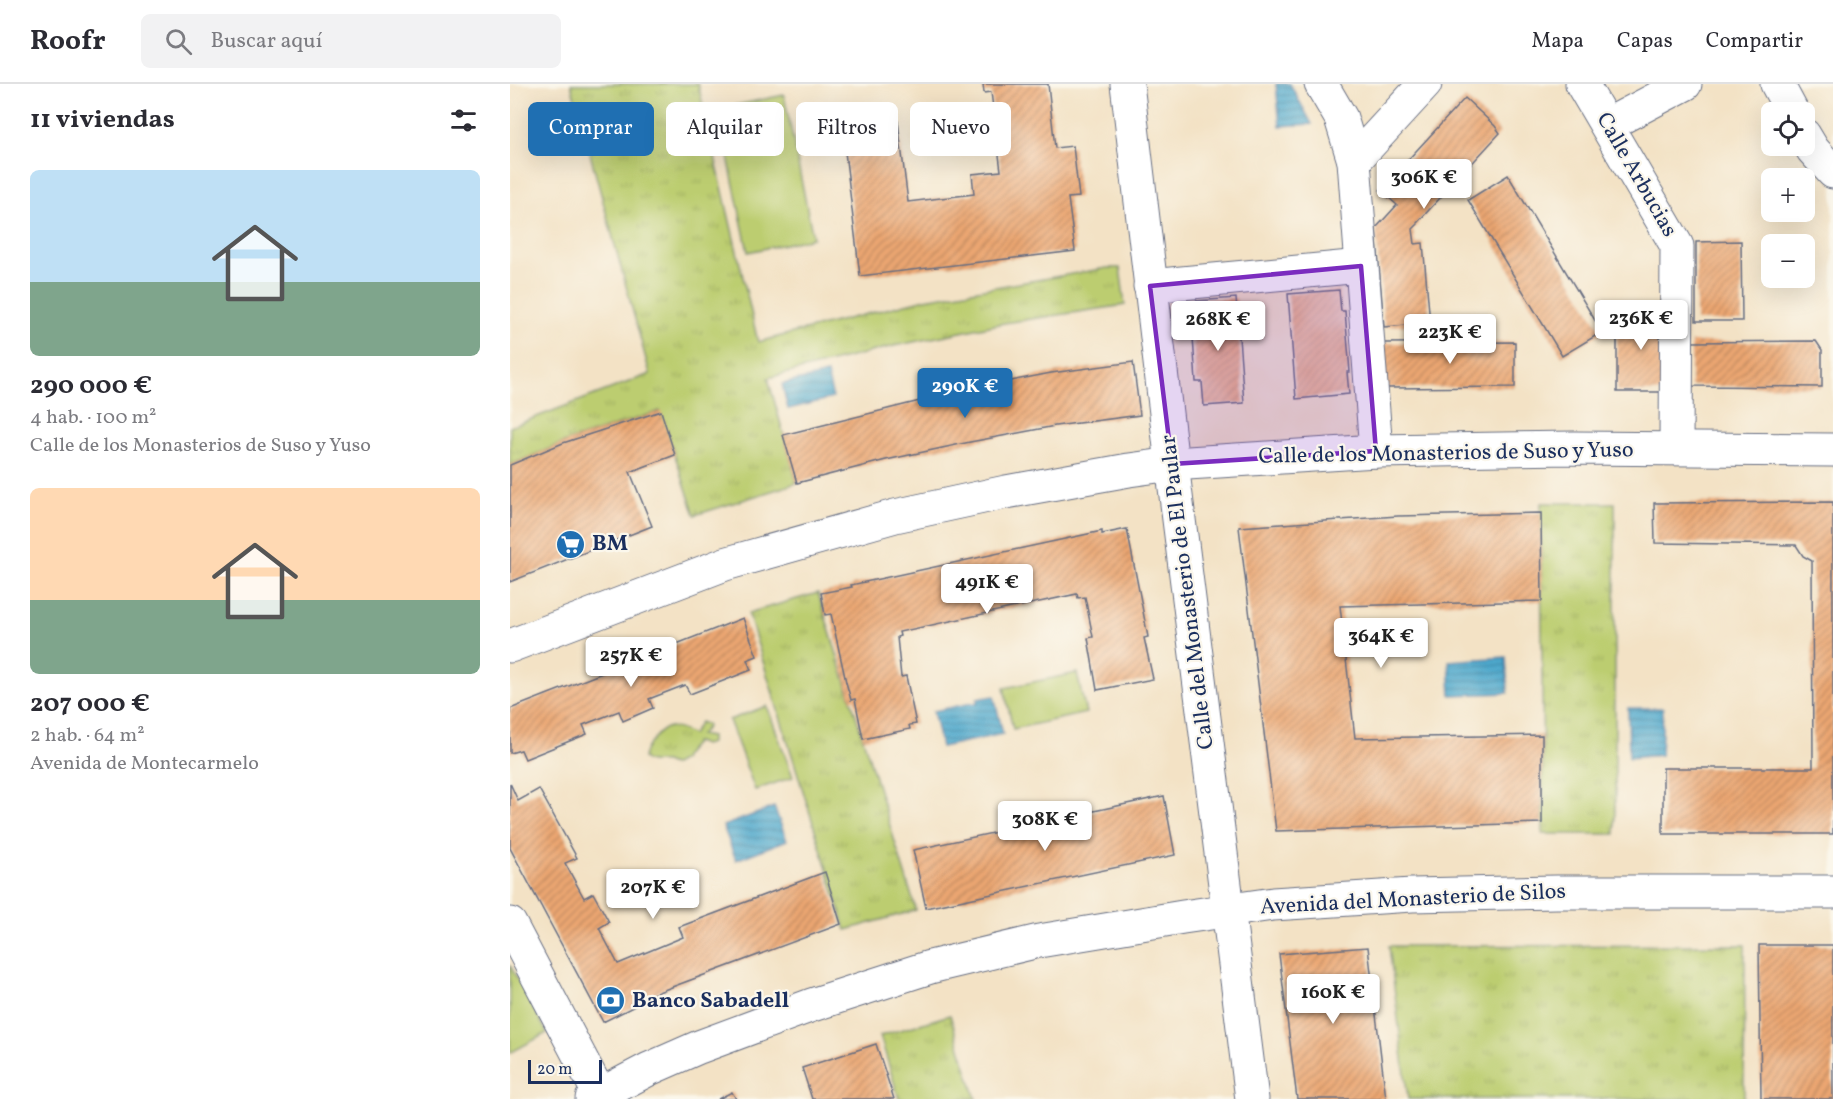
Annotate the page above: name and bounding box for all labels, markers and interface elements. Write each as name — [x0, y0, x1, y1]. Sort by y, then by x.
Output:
search box — [141, 14, 561, 68]
text: Roofr — [30, 22, 105, 61]
icon: search — [162, 25, 195, 58]
text: Buscar aquí — [210, 26, 322, 57]
text: Mapa — [1532, 27, 1584, 56]
text: Capas — [1617, 27, 1673, 56]
text: Compartir — [1706, 27, 1803, 56]
text: 11 viviendas — [30, 102, 175, 138]
chip: Comprar — [528, 102, 654, 156]
chip: Alquilar — [666, 102, 784, 156]
chip: Filtros — [796, 102, 898, 156]
chip: Nuevo — [910, 102, 1011, 156]
map controls — [1761, 102, 1815, 288]
button: locate — [1761, 102, 1815, 156]
icon: filters — [447, 104, 480, 137]
street label: Calle Arbucias — [1588, 107, 1684, 243]
pin: 306K € — [1375, 159, 1473, 210]
text: 306K € — [1391, 164, 1457, 192]
button: + — [1761, 168, 1815, 222]
icon: home — [201, 209, 309, 317]
button: − — [1761, 234, 1815, 288]
pin: 236K € — [1592, 300, 1690, 351]
pin: 268K € — [1169, 301, 1267, 352]
text: 236K € — [1609, 305, 1673, 333]
text: 268K € — [1185, 306, 1251, 334]
pin: 223K € — [1401, 314, 1499, 365]
text: 223K € — [1418, 319, 1482, 347]
text: 290 000 € — [30, 368, 152, 404]
pin: 290K € — [916, 368, 1014, 419]
text: 290K € — [931, 373, 999, 401]
text: 4 hab. · 100 m² — [30, 404, 157, 432]
text: Calle de los Monasterios de Suso y Yuso — [30, 432, 371, 460]
street label: Calle del Monasterio de El Paular — [1153, 433, 1223, 751]
street label: Calle de los Monasterios de Suso y Yuso — [1258, 435, 1634, 473]
icon: home — [201, 527, 309, 635]
supermarket icon: BM — [555, 528, 587, 560]
place label: BM — [592, 529, 628, 560]
pin: 491K € — [938, 564, 1036, 615]
text: 491K € — [955, 569, 1019, 597]
pin: 364K € — [1332, 618, 1430, 669]
text: 364K € — [1348, 623, 1414, 651]
pin: 257K € — [582, 637, 680, 688]
text: 257K € — [600, 642, 662, 670]
text: 207 000 € — [30, 686, 150, 722]
text: 2 hab. · 64 m² — [30, 722, 145, 750]
text: Avenida de Montecarmelo — [30, 750, 259, 778]
pin: 308K € — [996, 801, 1094, 852]
text: 308K € — [1012, 806, 1078, 834]
pin: 207K € — [604, 869, 702, 920]
text: 207K € — [620, 874, 686, 902]
street label: Avenida del Monasterio de Silos — [1259, 877, 1567, 923]
pin: 160K € — [1284, 974, 1382, 1025]
text: 160K € — [1301, 979, 1365, 1007]
bank icon: Banco Sabadell — [595, 985, 627, 1017]
place label: Banco Sabadell — [632, 986, 789, 1017]
scale bar — [528, 1057, 602, 1084]
text: 20 m — [537, 1059, 572, 1081]

